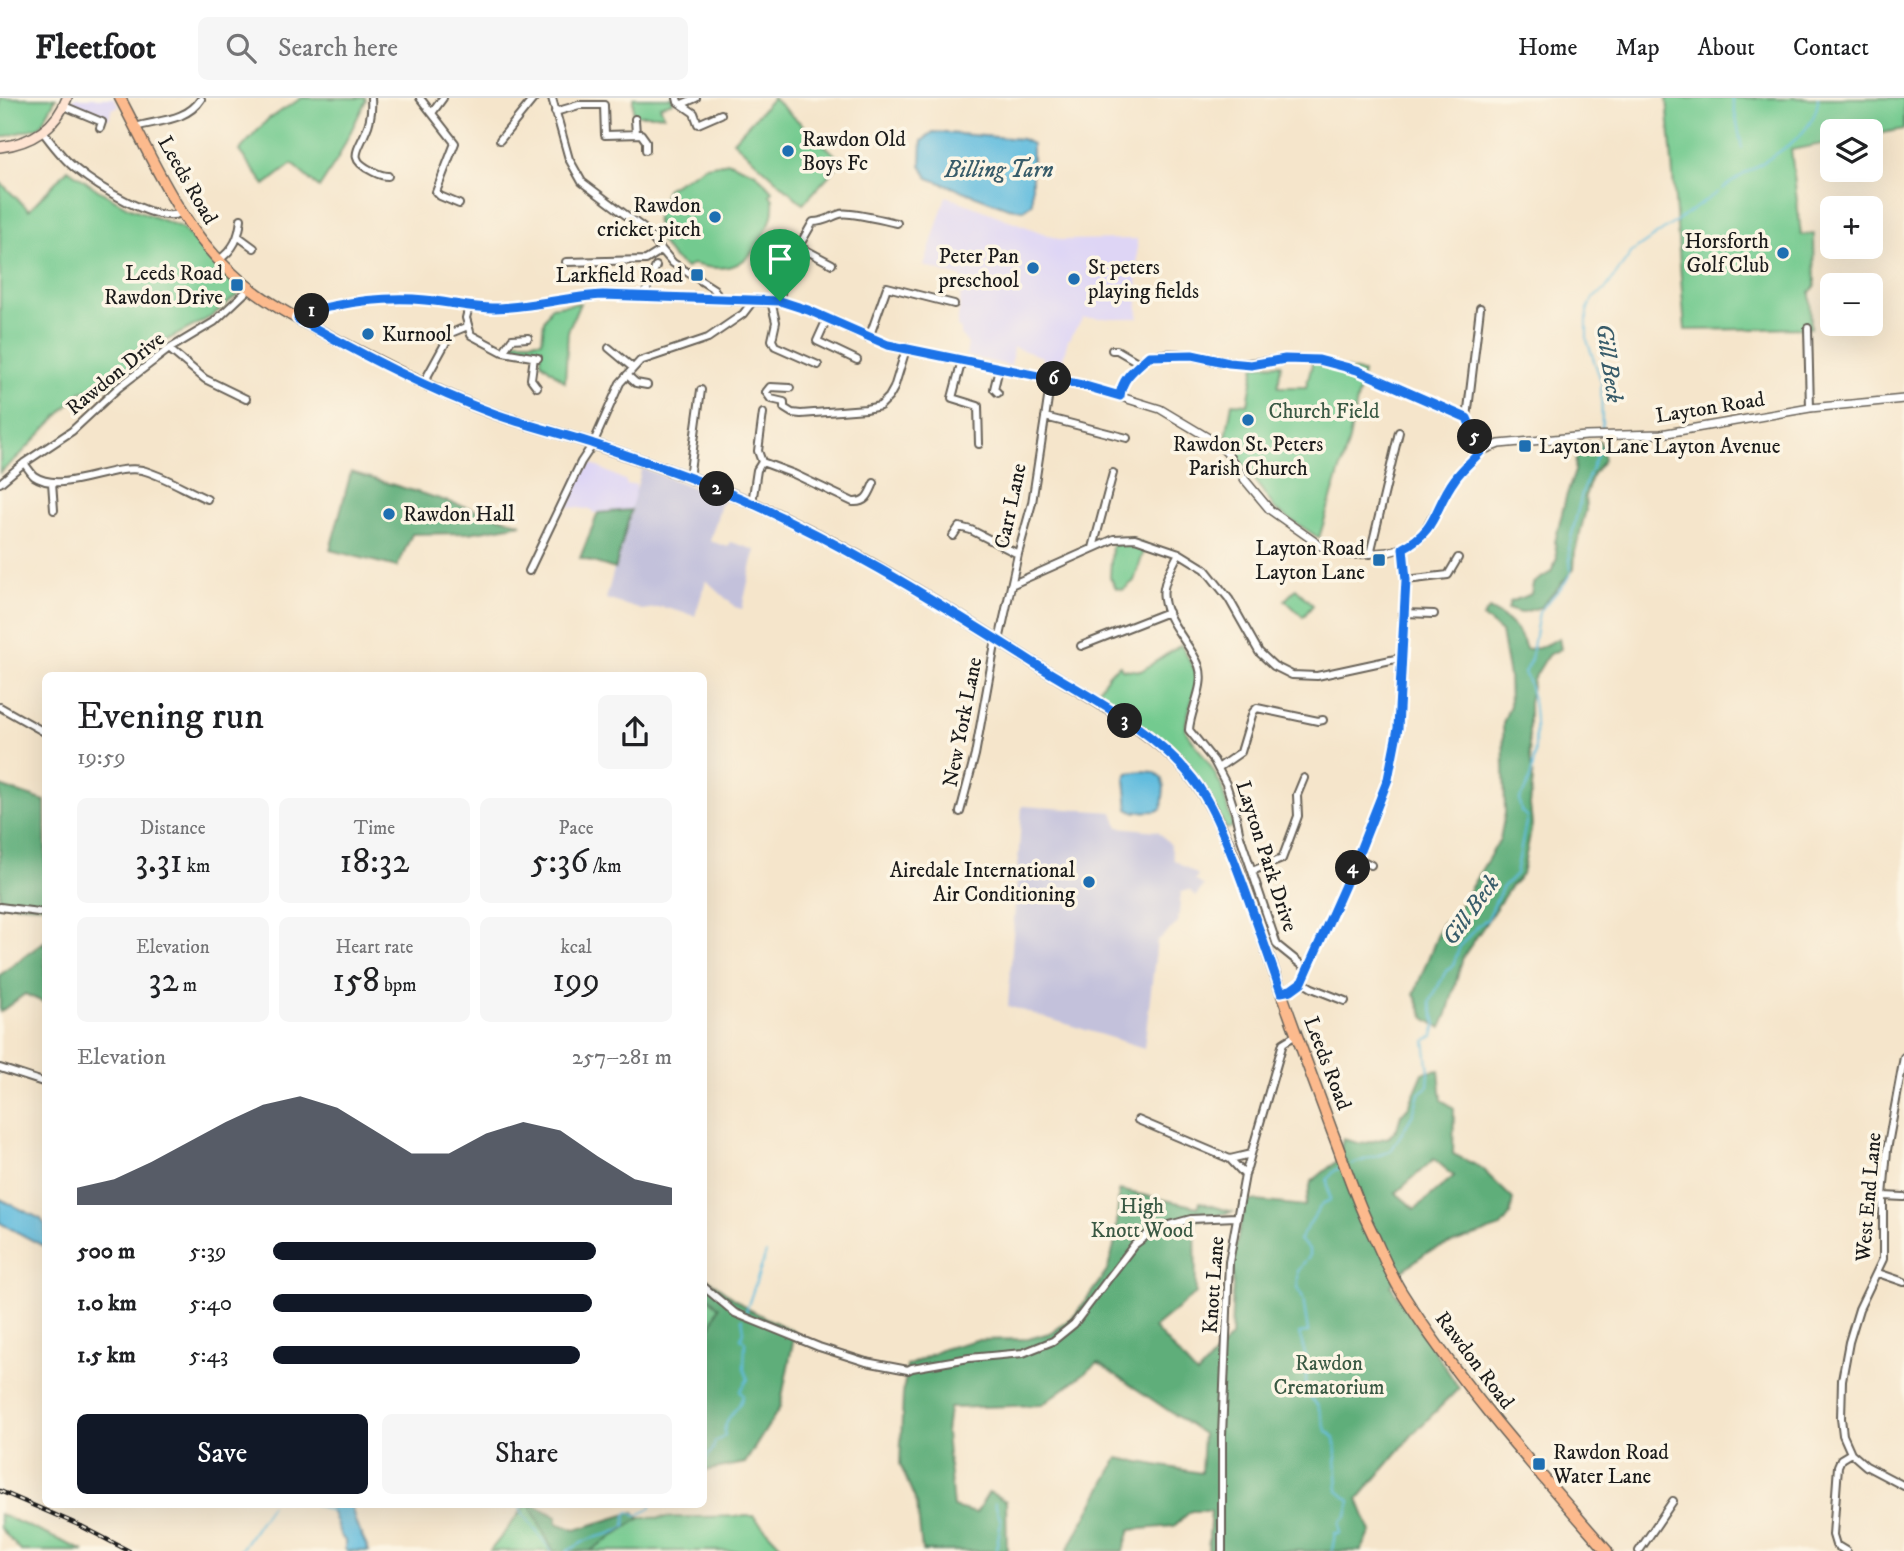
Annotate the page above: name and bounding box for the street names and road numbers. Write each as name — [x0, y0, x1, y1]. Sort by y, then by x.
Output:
street label: Leeds Road — [151, 132, 223, 230]
street label: Rawdon Drive — [61, 326, 170, 421]
street label: Layton Road — [1654, 386, 1767, 429]
street label: Carr Lane — [989, 461, 1033, 551]
street label: New York Lane — [938, 655, 988, 789]
street label: Layton Park Drive — [1229, 778, 1303, 935]
street label: Leeds Road — [1297, 1013, 1357, 1114]
street label: West End Lane — [1850, 1131, 1888, 1264]
street label: Knott Lane — [1198, 1235, 1230, 1335]
street label: Rawdon Road — [1429, 1307, 1520, 1415]

